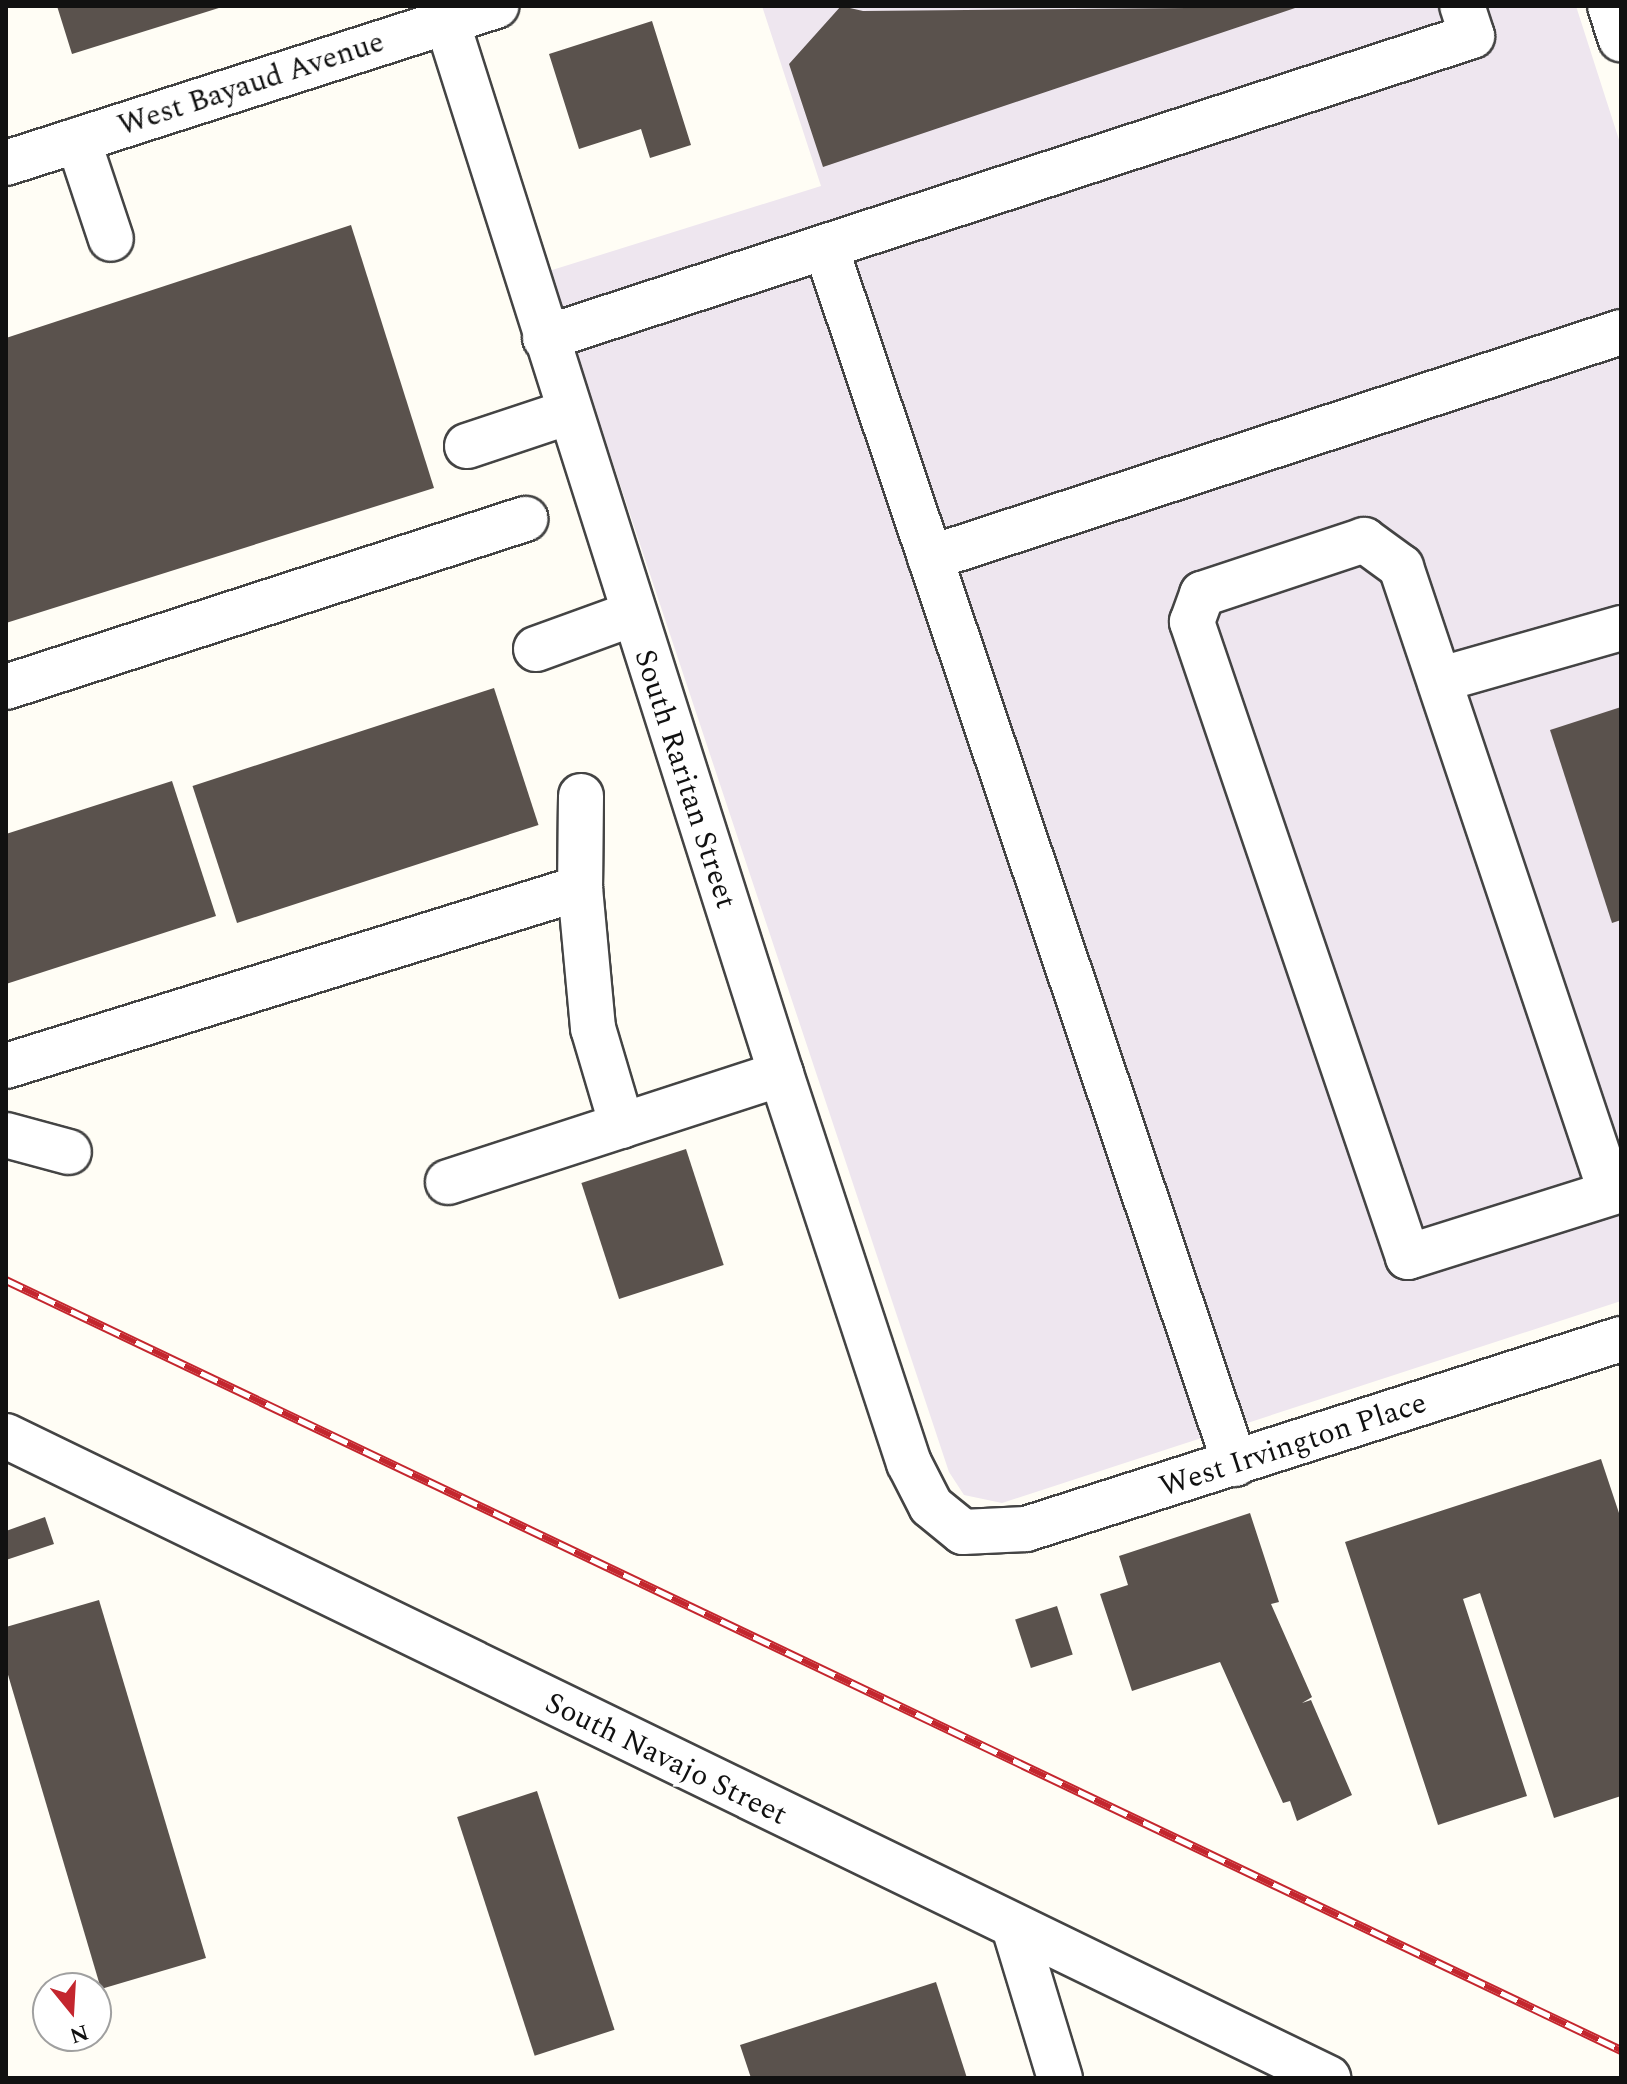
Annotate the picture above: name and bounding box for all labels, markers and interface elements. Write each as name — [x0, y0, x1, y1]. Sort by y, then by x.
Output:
street label: West Bayaud Avenue — [113, 24, 389, 144]
street label: South Raritan Street — [626, 645, 744, 913]
street label: West Irvington Place — [1155, 1385, 1431, 1505]
street label: South Navajo Street — [539, 1685, 793, 1833]
north arrow — [32, 1972, 112, 2052]
text: N — [65, 2015, 93, 2052]

